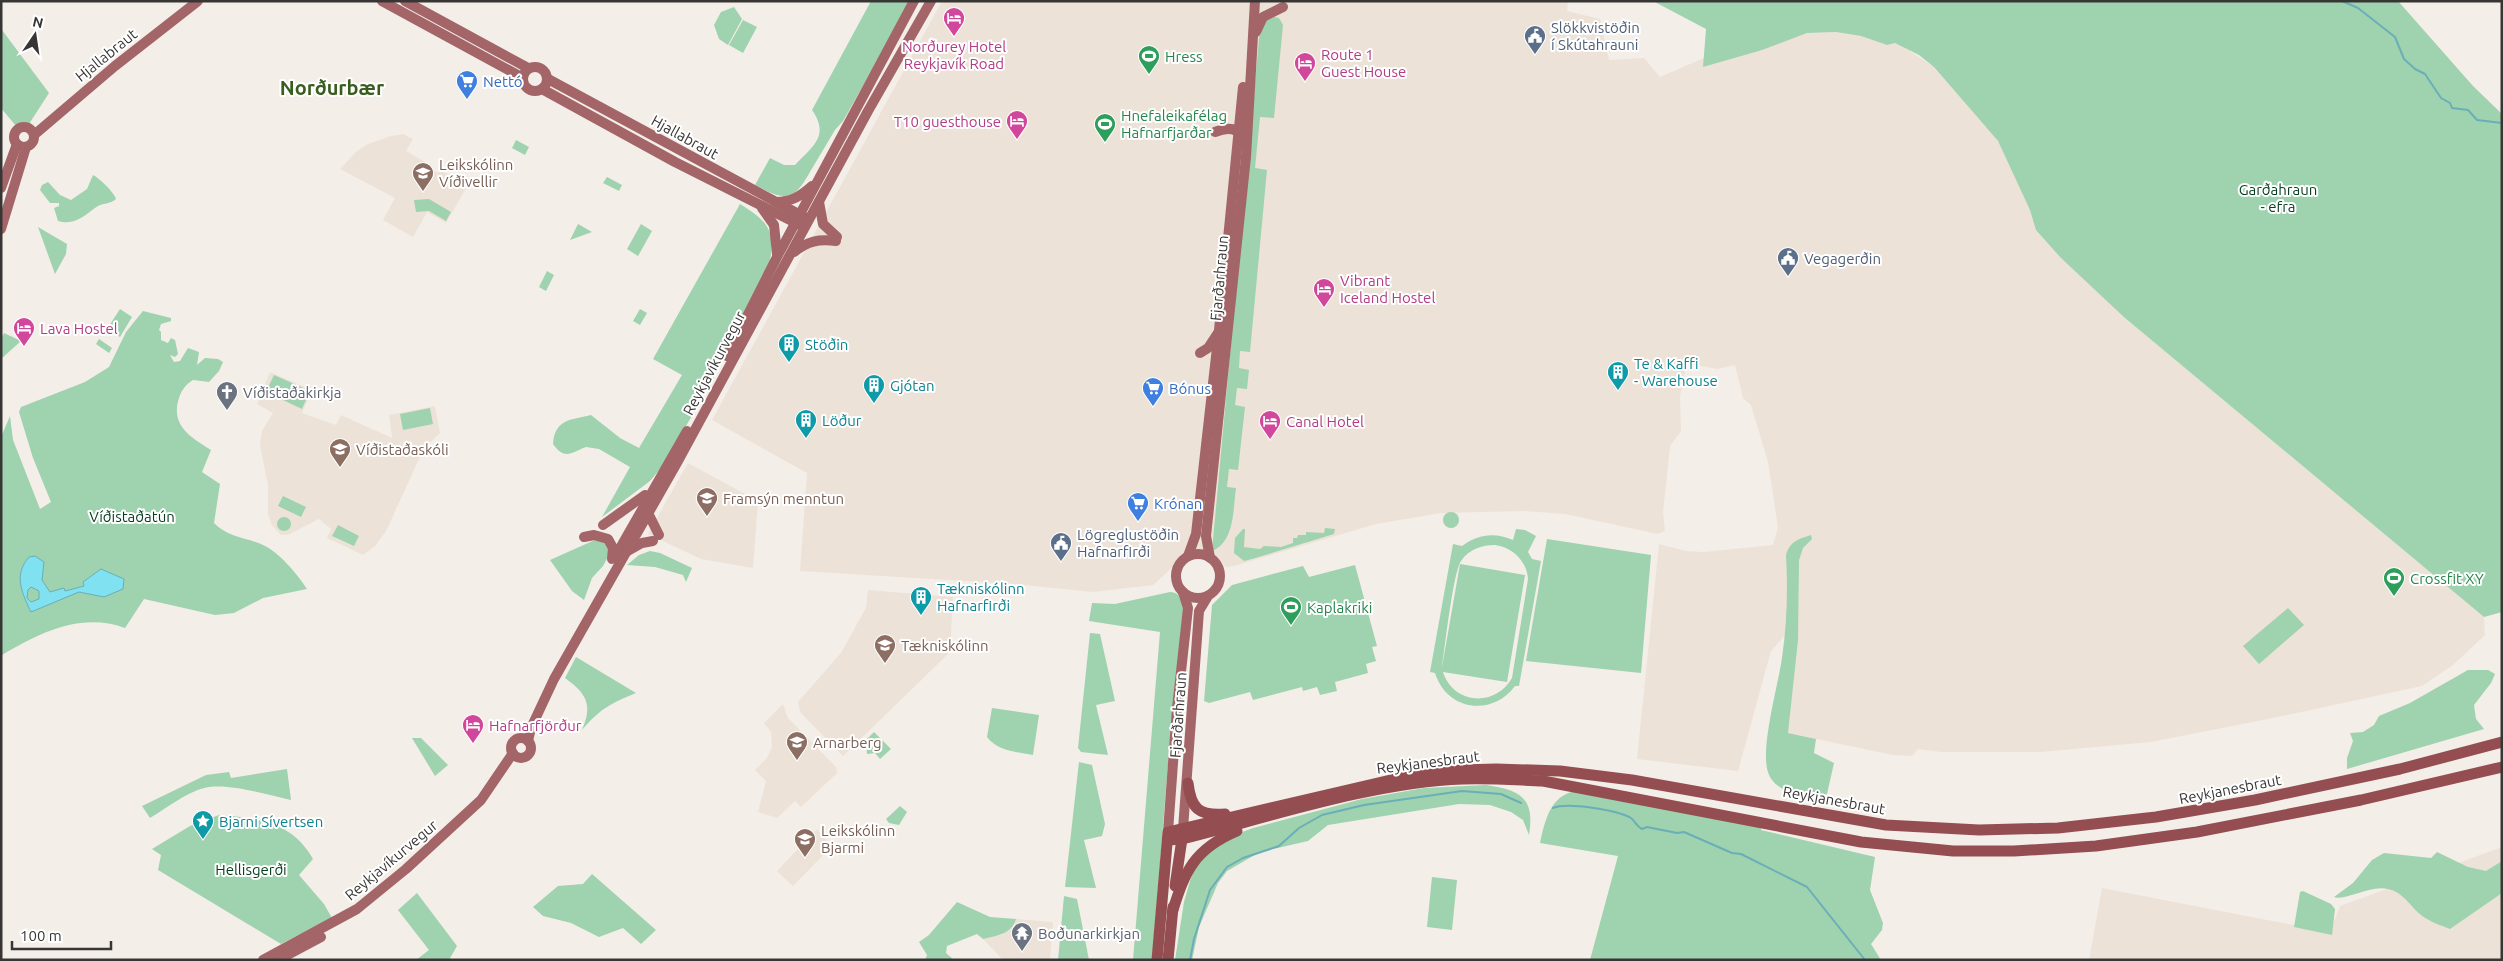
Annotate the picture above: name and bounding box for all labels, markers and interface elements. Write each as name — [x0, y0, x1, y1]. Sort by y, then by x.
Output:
hotel icon: Norðurey Hotel Reykjavík Road — [942, 6, 966, 37]
north arrow — [10, 10, 60, 60]
text: N — [31, 13, 45, 31]
place label: Slökkvistöðin í Skútahrauni — [1551, 19, 1640, 53]
public building icon: Slökkvistöðin í Skútahrauni — [1523, 24, 1547, 55]
street label: Hjallabraut — [72, 25, 140, 85]
place label: Norðurey Hotel Reykjavík Road — [902, 38, 1006, 72]
sports icon: Hress — [1137, 44, 1161, 75]
place label: Route 1 Guest House — [1321, 46, 1406, 80]
place label: Hress — [1165, 48, 1202, 65]
hotel icon: Route 1 Guest House — [1293, 51, 1317, 82]
supermarket icon: Nettó — [455, 69, 479, 100]
place label: Nettó — [483, 73, 523, 90]
district label: Norðurbær — [280, 76, 385, 99]
place label: Hnefaleikafélag Hafnarfjarðar — [1121, 107, 1227, 141]
hotel icon: T10 guesthouse — [1005, 109, 1029, 140]
street label: Hjallabraut — [649, 112, 722, 162]
sports icon: Hnefaleikafélag Hafnarfjarðar — [1093, 112, 1117, 143]
place label: T10 guesthouse — [894, 113, 1001, 130]
place label: Leikskólinn Víðivellir — [439, 156, 513, 190]
school or university icon: Leikskólinn Víðivellir — [411, 161, 435, 192]
park label: Garðahraun - efra — [2239, 181, 2317, 215]
street label: Fjarðarhraun — [1207, 234, 1231, 322]
public building icon: Vegagerðin — [1776, 246, 1800, 277]
place label: Vegagerðin — [1804, 250, 1881, 267]
place label: Vibrant Iceland Hostel — [1340, 272, 1435, 306]
hotel icon: Vibrant Iceland Hostel — [1312, 277, 1336, 308]
street label: Reykjavíkurvegur — [679, 308, 749, 418]
hotel icon: Lava Hostel — [12, 316, 36, 347]
place label: Lava Hostel — [40, 320, 118, 337]
building icon: Stöðin — [777, 332, 801, 363]
place label: Stöðin — [805, 336, 848, 353]
place label: Te & Kaffi - Warehouse — [1634, 355, 1718, 389]
building icon: Te & Kaffi - Warehouse — [1606, 360, 1630, 391]
building icon: Gjótan — [862, 373, 886, 404]
supermarket icon: Bónus — [1141, 376, 1165, 407]
place label: Gjótan — [890, 377, 935, 394]
church icon: Víðistaðakirkja — [215, 380, 239, 411]
place label: Bónus — [1169, 380, 1211, 397]
place label: Víðistaðakirkja — [243, 384, 341, 401]
building icon: Löður — [794, 408, 818, 439]
hotel icon: Canal Hotel — [1258, 409, 1282, 440]
place label: Löður — [822, 412, 862, 429]
place label: Canal Hotel — [1286, 413, 1364, 430]
school or university icon: Víðistaðaskóli — [328, 437, 352, 468]
place label: Víðistaðaskóli — [356, 441, 449, 458]
school or university icon: Framsýn menntun — [695, 486, 719, 517]
place label: Framsýn menntun — [723, 490, 844, 507]
supermarket icon: Krónan — [1126, 491, 1150, 522]
place label: Krónan — [1154, 495, 1202, 512]
park label: Víðistaðatún — [89, 508, 175, 525]
place label: Lögreglustöðin Hafnarfirði — [1077, 526, 1179, 560]
public building icon: Lögreglustöðin Hafnarfirði — [1049, 531, 1073, 562]
sports icon: Crossfit XY — [2382, 566, 2406, 597]
place label: Crossfit XY — [2410, 570, 2484, 587]
place label: Tækniskólinn Hafnarfirði — [937, 580, 1025, 614]
building icon: Tækniskólinn Hafnarfirði — [909, 585, 933, 616]
sports icon: Kaplakriki — [1279, 595, 1303, 626]
place label: Kaplakriki — [1307, 599, 1372, 616]
school or university icon: Tækniskólinn — [873, 633, 897, 664]
place label: Tækniskólinn — [901, 637, 989, 654]
street label: Fjarðarhraun — [1167, 672, 1189, 758]
hotel icon: Hafnarfjörður — [461, 713, 485, 744]
place label: Hafnarfjörður — [489, 717, 582, 734]
school or university icon: Arnarberg — [785, 730, 809, 761]
place label: Arnarberg — [813, 734, 882, 751]
street label: Reykjanesbraut — [1375, 747, 1481, 777]
street label: Reykjanesbraut — [2177, 771, 2283, 807]
street label: Reykjanesbraut — [1781, 783, 1887, 817]
place icon: Bjarni Sívertsen — [191, 809, 215, 840]
place label: Bjarni Sívertsen — [219, 813, 323, 830]
street label: Reykjavíkurvegur — [341, 816, 441, 904]
place label: Leikskólinn Bjarmi — [821, 822, 895, 856]
school or university icon: Leikskólinn Bjarmi — [793, 827, 817, 858]
park label: Hellisgerði — [215, 861, 287, 878]
scale bar — [12, 918, 111, 950]
temple icon: Boðunarkirkjan — [1010, 921, 1034, 952]
place label: Boðunarkirkjan — [1038, 925, 1140, 942]
text: 100 m — [20, 927, 62, 944]

